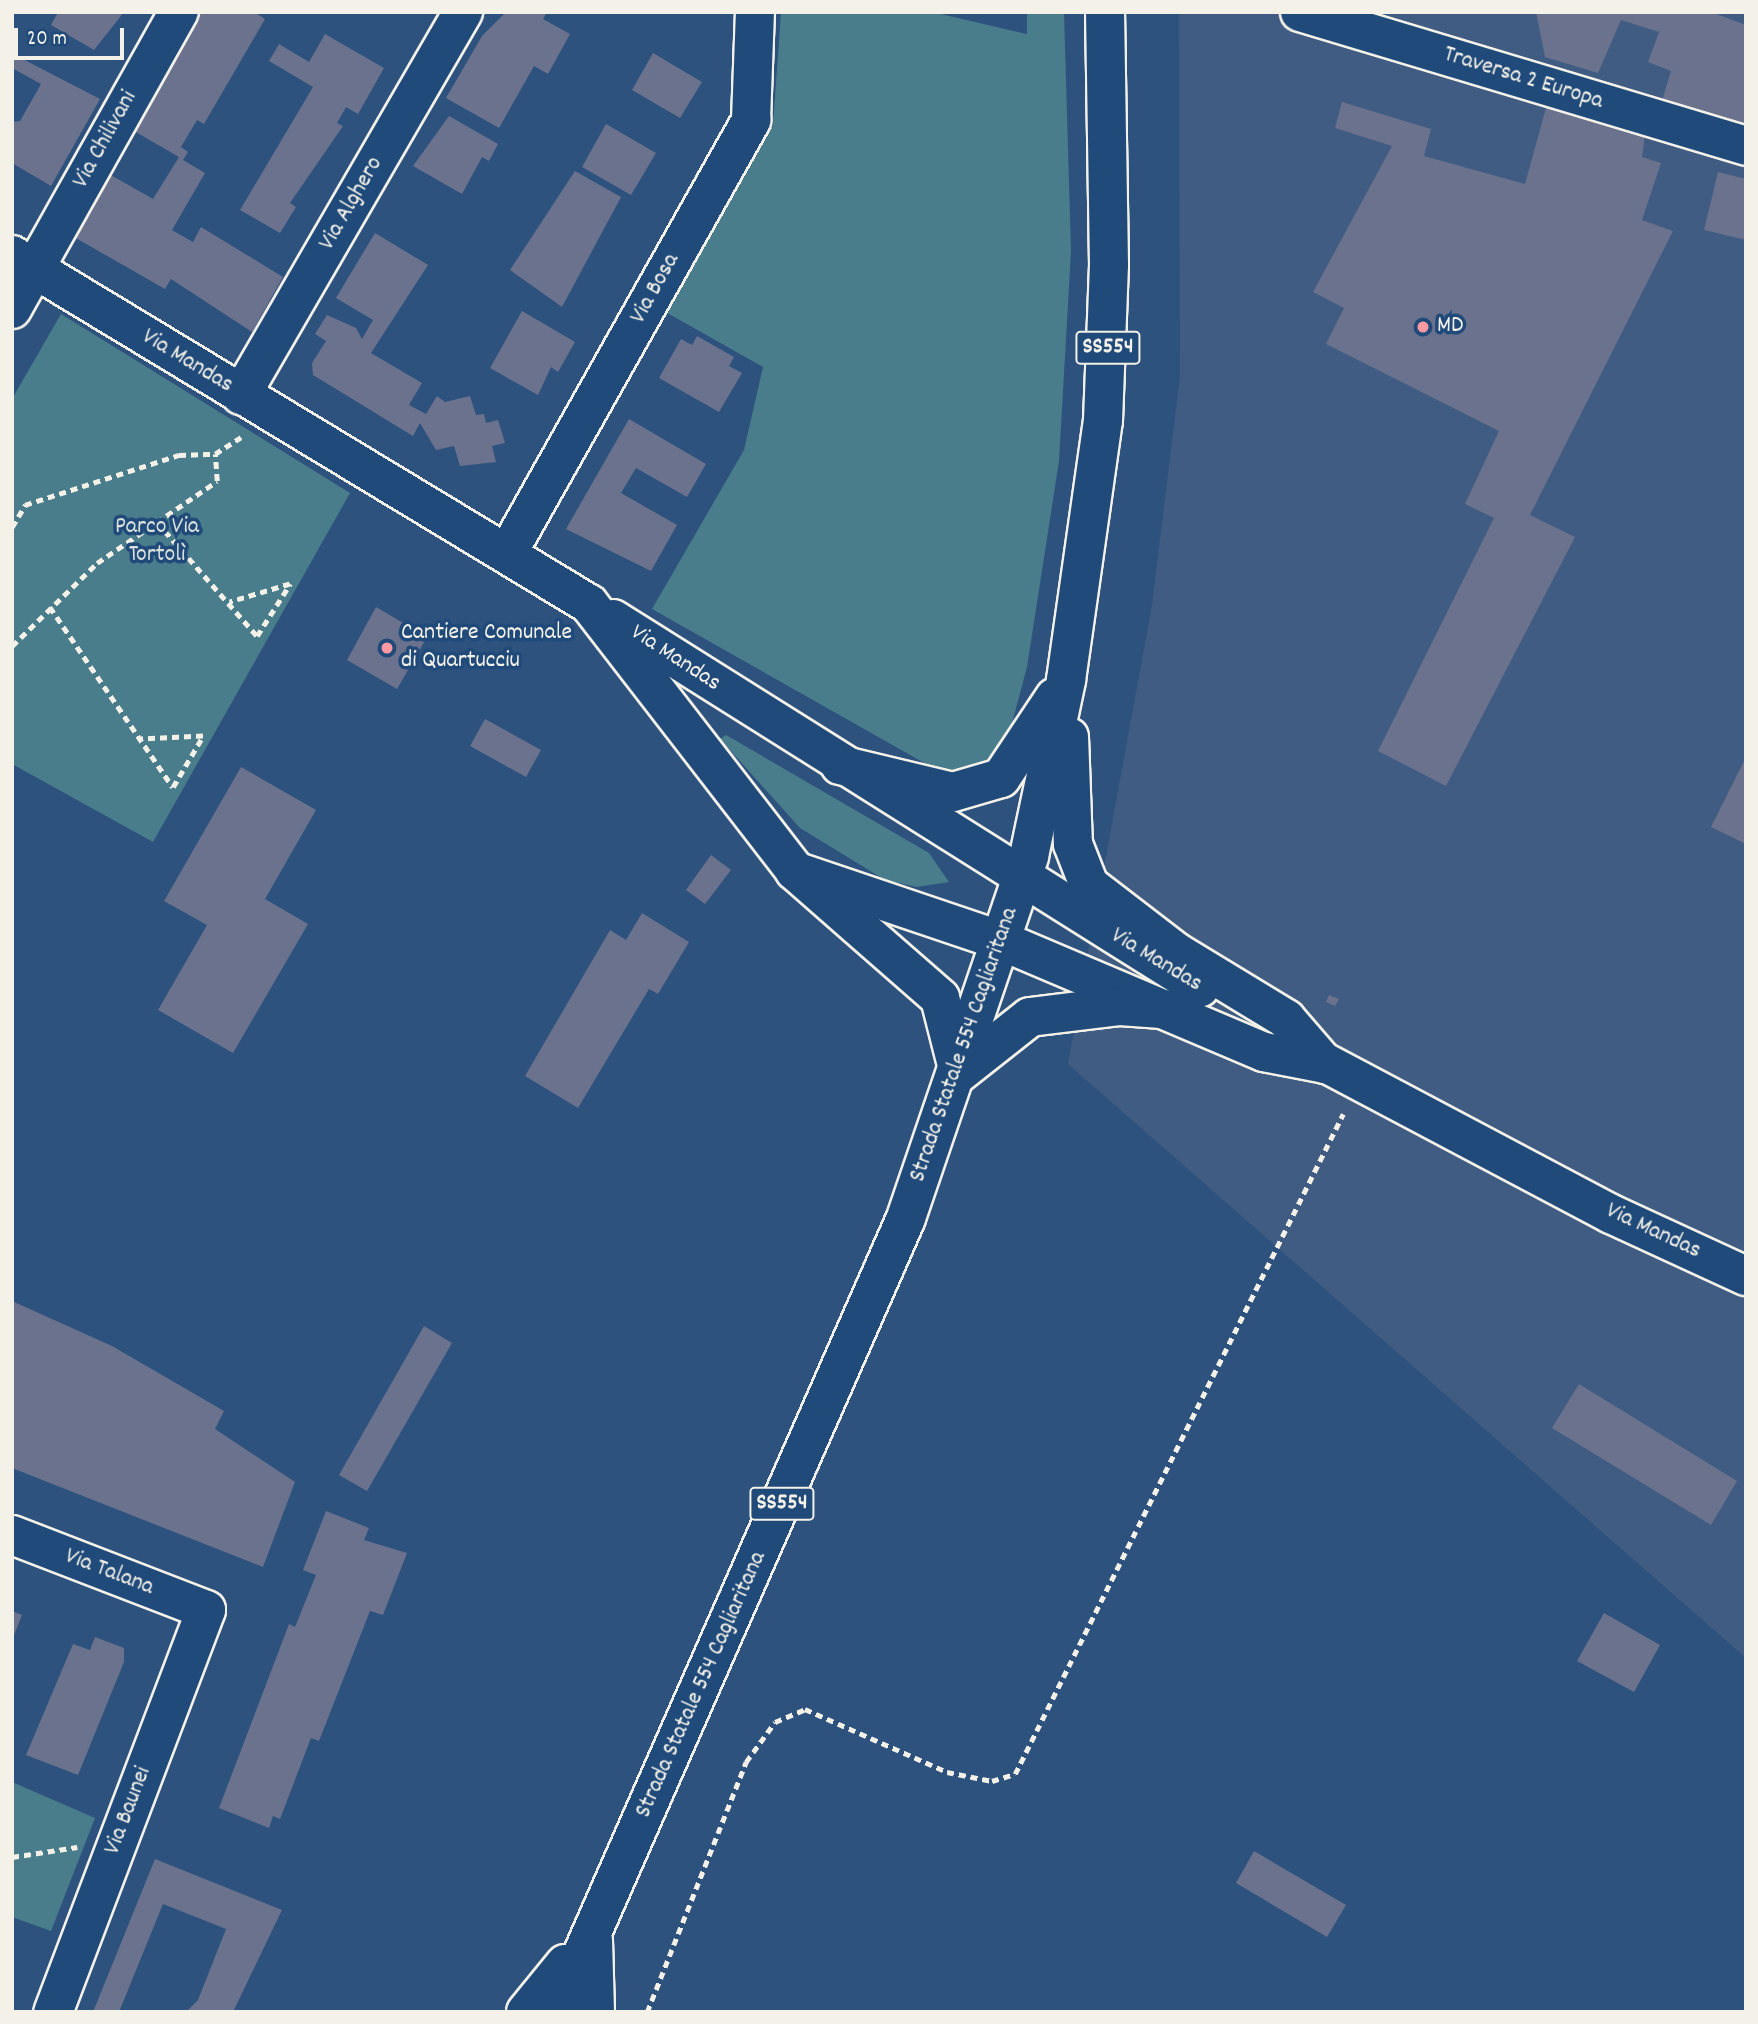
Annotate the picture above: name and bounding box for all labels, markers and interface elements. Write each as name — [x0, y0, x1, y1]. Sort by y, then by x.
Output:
scale bar — [18, 14, 128, 58]
text: 20 m — [27, 25, 67, 55]
street label: Traversa 2 Europa — [1440, 41, 1606, 117]
street label: Via Chilivani — [68, 86, 144, 194]
street label: Via Alghero — [314, 152, 390, 256]
street label: Via Bosa — [625, 249, 687, 329]
place label: MD — [1437, 313, 1463, 341]
marker: MD — [1415, 319, 1431, 335]
street label: Via Mandas — [136, 323, 238, 401]
road number: SS554 — [1075, 328, 1141, 368]
park label: Parco Via Tortolì — [115, 514, 199, 570]
street label: Via Mandas — [625, 619, 725, 699]
place label: Cantiere Comunale di Quartucciu — [401, 620, 572, 676]
marker: Cantiere Comunale di Quartucciu — [379, 640, 395, 656]
street label: Strada Statale 554 Cagliaritana — [904, 904, 1026, 1186]
street label: Via Mandas — [1105, 922, 1207, 1000]
street label: Via Mandas — [1601, 1197, 1705, 1267]
road number: SS554 — [749, 1484, 815, 1524]
street label: Via Talana — [60, 1543, 158, 1603]
street label: Strada Statale 554 Cagliaritana — [630, 1547, 774, 1823]
street label: Via Baunei — [99, 1763, 159, 1859]

